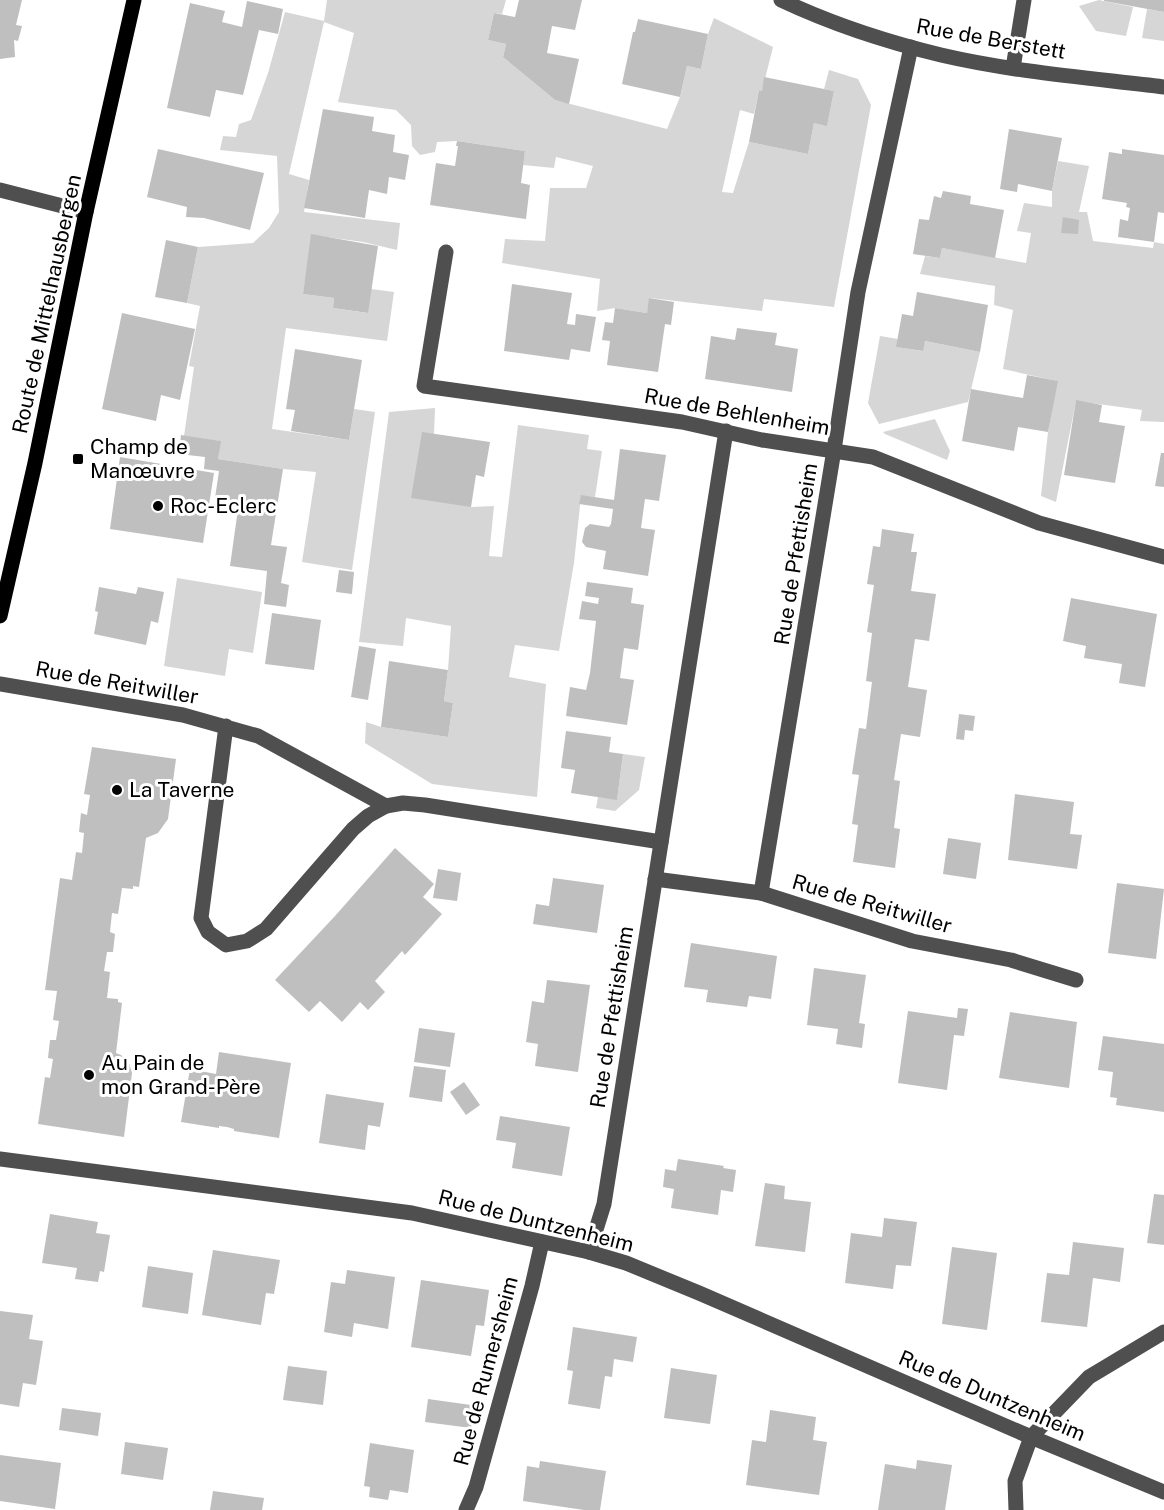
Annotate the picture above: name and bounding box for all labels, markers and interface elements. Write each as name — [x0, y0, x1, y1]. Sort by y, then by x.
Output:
street label: Rue de Berstett — [914, 13, 1068, 64]
street label: Route de Mittelhausbergen — [7, 172, 86, 436]
street label: Rue de Behlenheim — [642, 383, 832, 440]
place label: Champ de Manœuvre — [90, 434, 195, 483]
marker: Champ de Manœuvre — [71, 452, 85, 466]
street label: Rue de Pfettisheim — [769, 461, 822, 647]
place label: Roc-Eclerc — [170, 493, 277, 518]
marker: Roc-Eclerc — [151, 499, 165, 513]
street label: Rue de Reitwiller — [34, 656, 201, 709]
place label: La Taverne — [129, 777, 234, 802]
marker: La Taverne — [110, 783, 124, 797]
street label: Rue de Reitwiller — [789, 869, 955, 938]
street label: Rue de Pfettisheim — [585, 924, 638, 1110]
place label: Au Pain de mon Grand-Père — [101, 1050, 261, 1099]
marker: Au Pain de mon Grand-Père — [82, 1068, 96, 1082]
street label: Rue de Duntzenheim — [436, 1184, 636, 1257]
street label: Rue de Rumersheim — [448, 1274, 523, 1468]
street label: Rue de Duntzenheim — [895, 1345, 1089, 1446]

